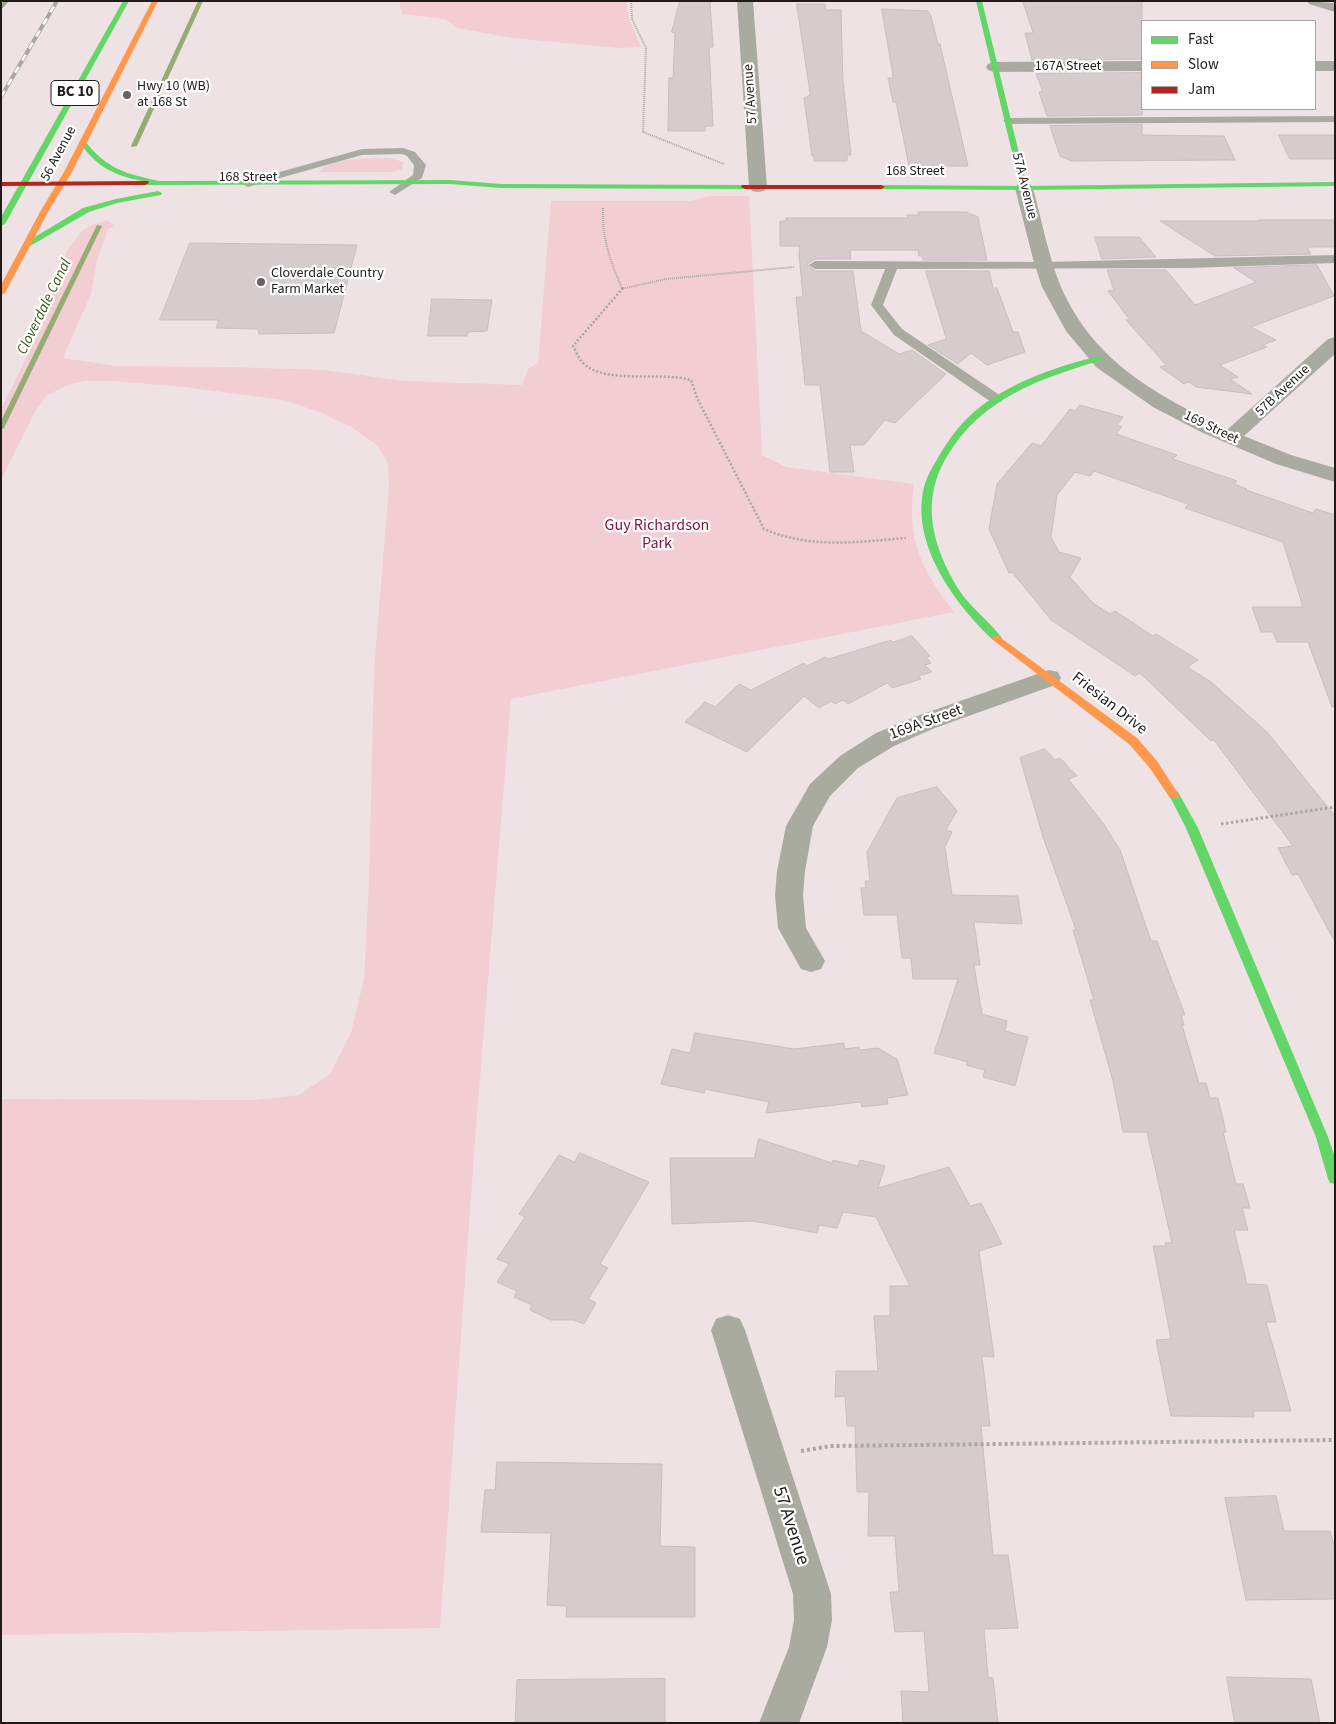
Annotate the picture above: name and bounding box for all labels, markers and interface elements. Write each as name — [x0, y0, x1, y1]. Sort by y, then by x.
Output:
legend — [1141, 20, 1316, 110]
text: Fast — [1188, 29, 1214, 50]
text: Slow — [1188, 54, 1219, 75]
street label: 167A Street — [1035, 59, 1101, 75]
street label: 57 Avenue — [741, 64, 761, 124]
place label: Hwy 10 (WB) at 168 St — [137, 79, 210, 111]
text: Jam — [1188, 79, 1215, 100]
road number: BC 10 — [51, 80, 99, 106]
marker: Hwy 10 (WB) at 168 St — [121, 89, 133, 101]
street label: 56 Avenue — [38, 124, 80, 184]
street label: 57A Avenue — [1008, 151, 1040, 221]
street label: 168 Street — [886, 164, 944, 180]
street label: 168 Street — [219, 170, 277, 186]
water label: Cloverdale Canal — [14, 256, 76, 358]
place label: Cloverdale Country Farm Market — [271, 266, 384, 298]
marker: Cloverdale Country Farm Market — [255, 276, 267, 288]
street label: 57B Avenue — [1252, 362, 1314, 420]
street label: 169 Street — [1181, 408, 1241, 448]
park label: Guy Richardson Park — [605, 516, 709, 554]
street label: Friesian Drive — [1067, 669, 1151, 739]
street label: 169A Street — [887, 701, 965, 745]
street label: 57 Avenue — [767, 1484, 813, 1568]

